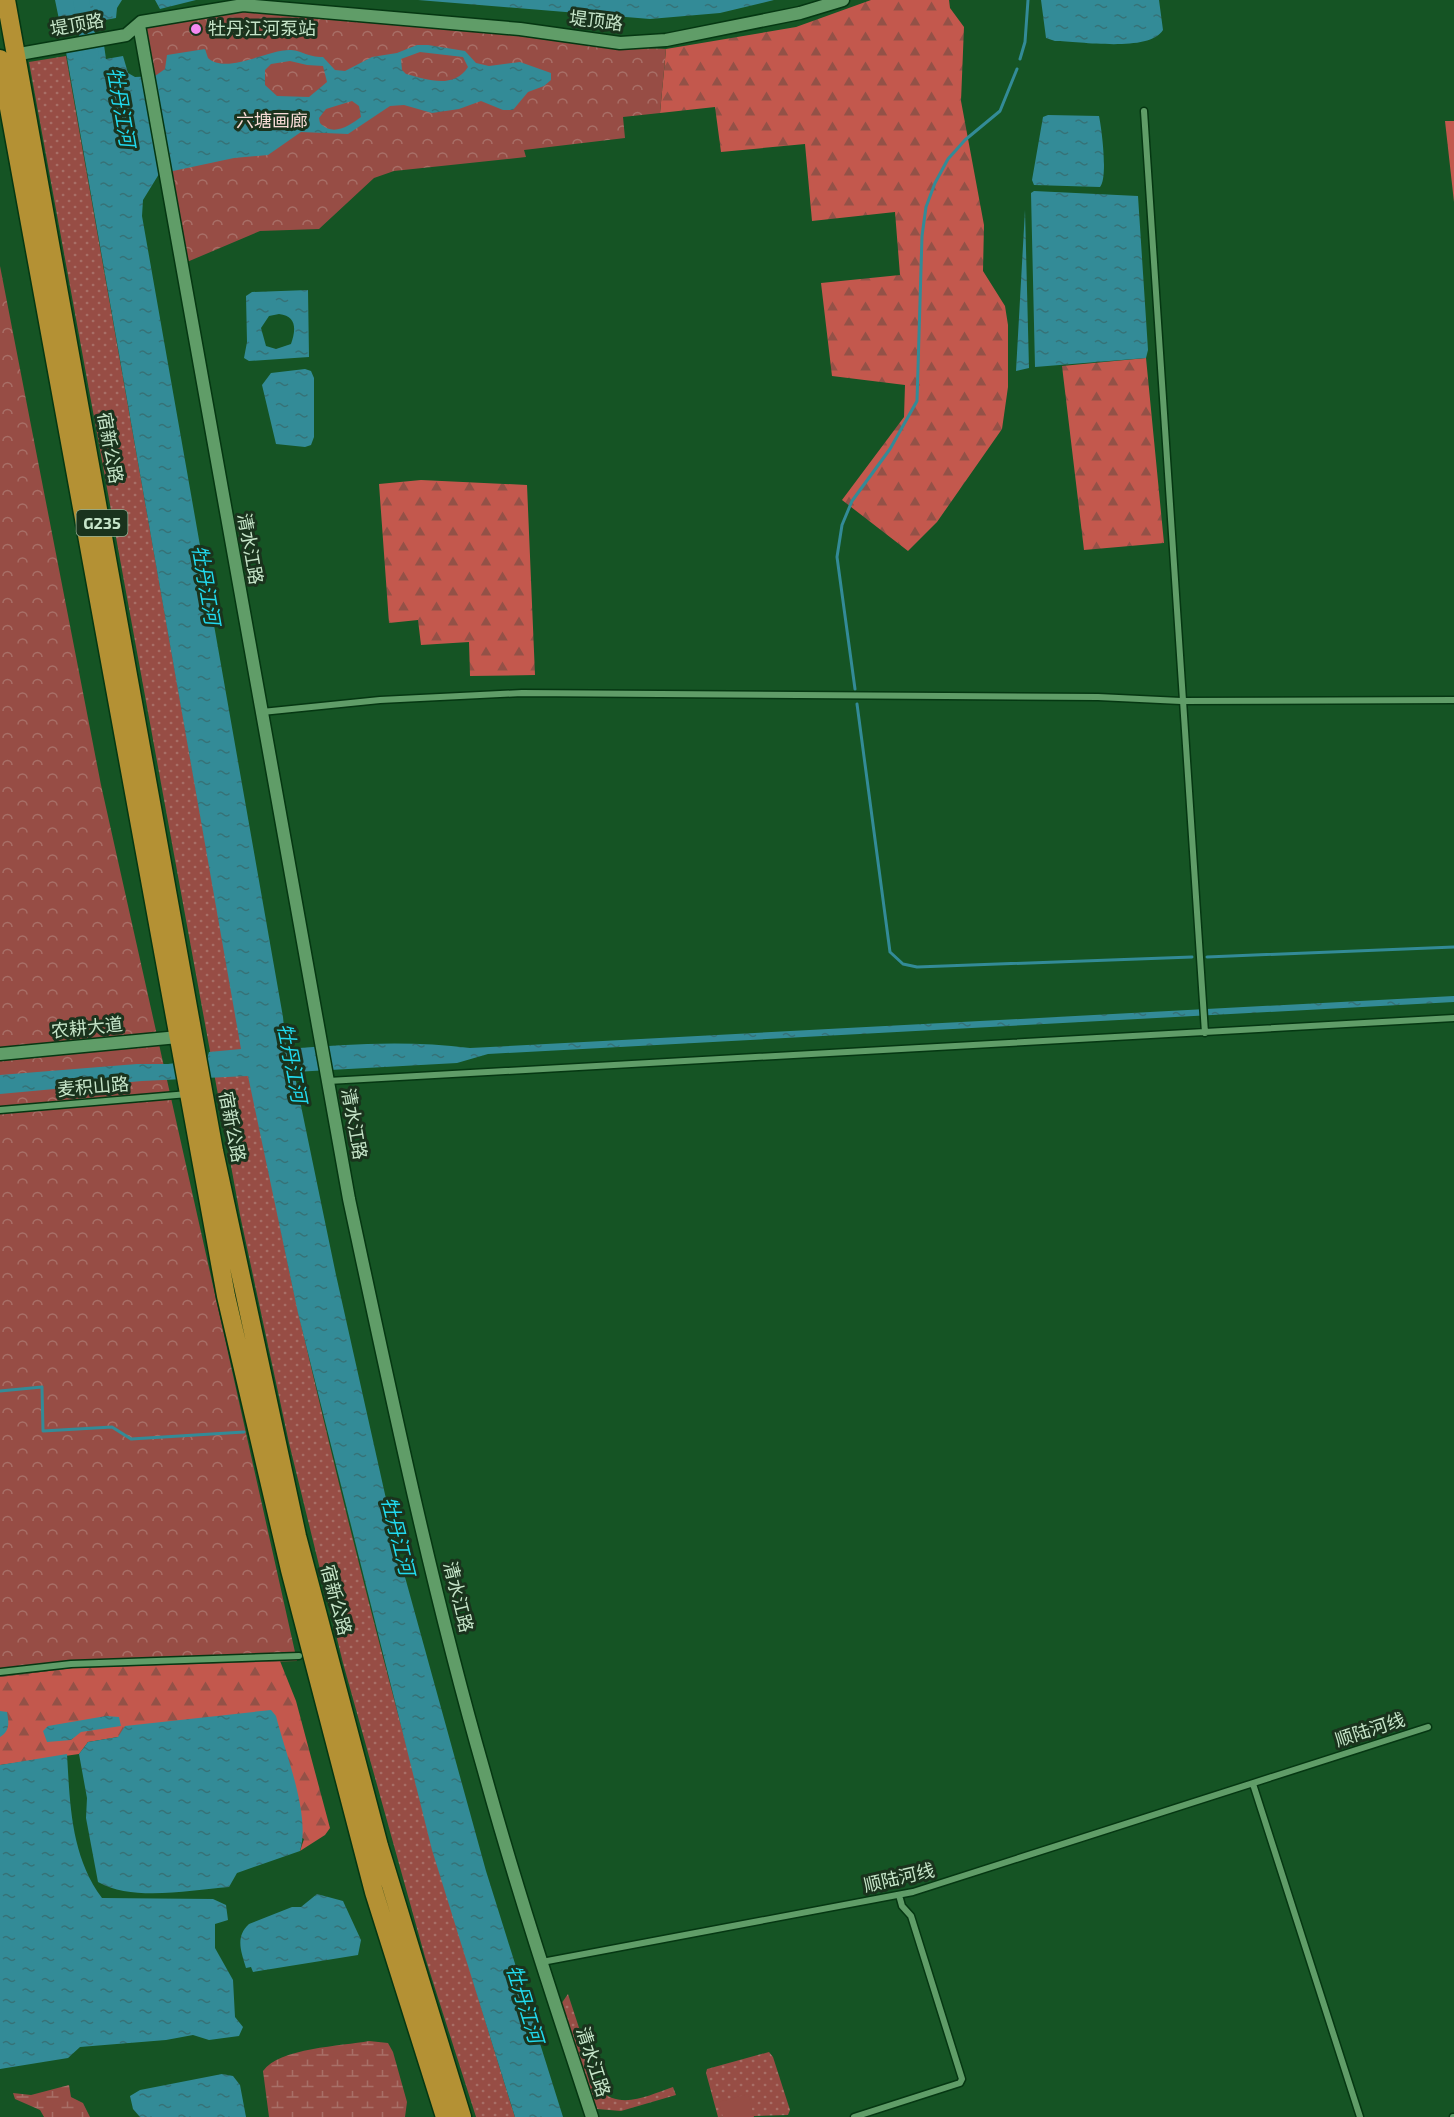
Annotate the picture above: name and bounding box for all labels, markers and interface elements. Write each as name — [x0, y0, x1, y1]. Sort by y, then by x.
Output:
street label: 堤顶路 — [568, 6, 624, 34]
street label: 堤顶路 — [48, 8, 105, 40]
place label: 牡丹江河泵站 — [208, 17, 316, 39]
marker: 牡丹江河泵站 — [189, 22, 203, 36]
water label: 牡丹江河 — [103, 65, 141, 152]
park label: 六塘画廊 — [236, 109, 308, 131]
street label: 宿新公路 — [94, 410, 128, 485]
road number: G235 — [76, 510, 128, 536]
street label: 清水江路 — [234, 511, 268, 586]
water label: 牡丹江河 — [188, 543, 226, 630]
street label: 农耕大道 — [50, 1012, 124, 1042]
water label: 牡丹江河 — [274, 1021, 313, 1108]
street label: 麦积山路 — [56, 1072, 130, 1100]
street label: 清水江路 — [338, 1086, 372, 1161]
street label: 宿新公路 — [215, 1089, 251, 1164]
water label: 牡丹江河 — [378, 1494, 421, 1581]
street label: 清水江路 — [440, 1559, 478, 1634]
street label: 宿新公路 — [317, 1562, 357, 1637]
street label: 顺陆河线 — [1332, 1707, 1407, 1751]
street label: 顺陆河线 — [861, 1858, 936, 1896]
water label: 牡丹江河 — [503, 1962, 550, 2049]
street label: 清水江路 — [572, 2024, 616, 2099]

